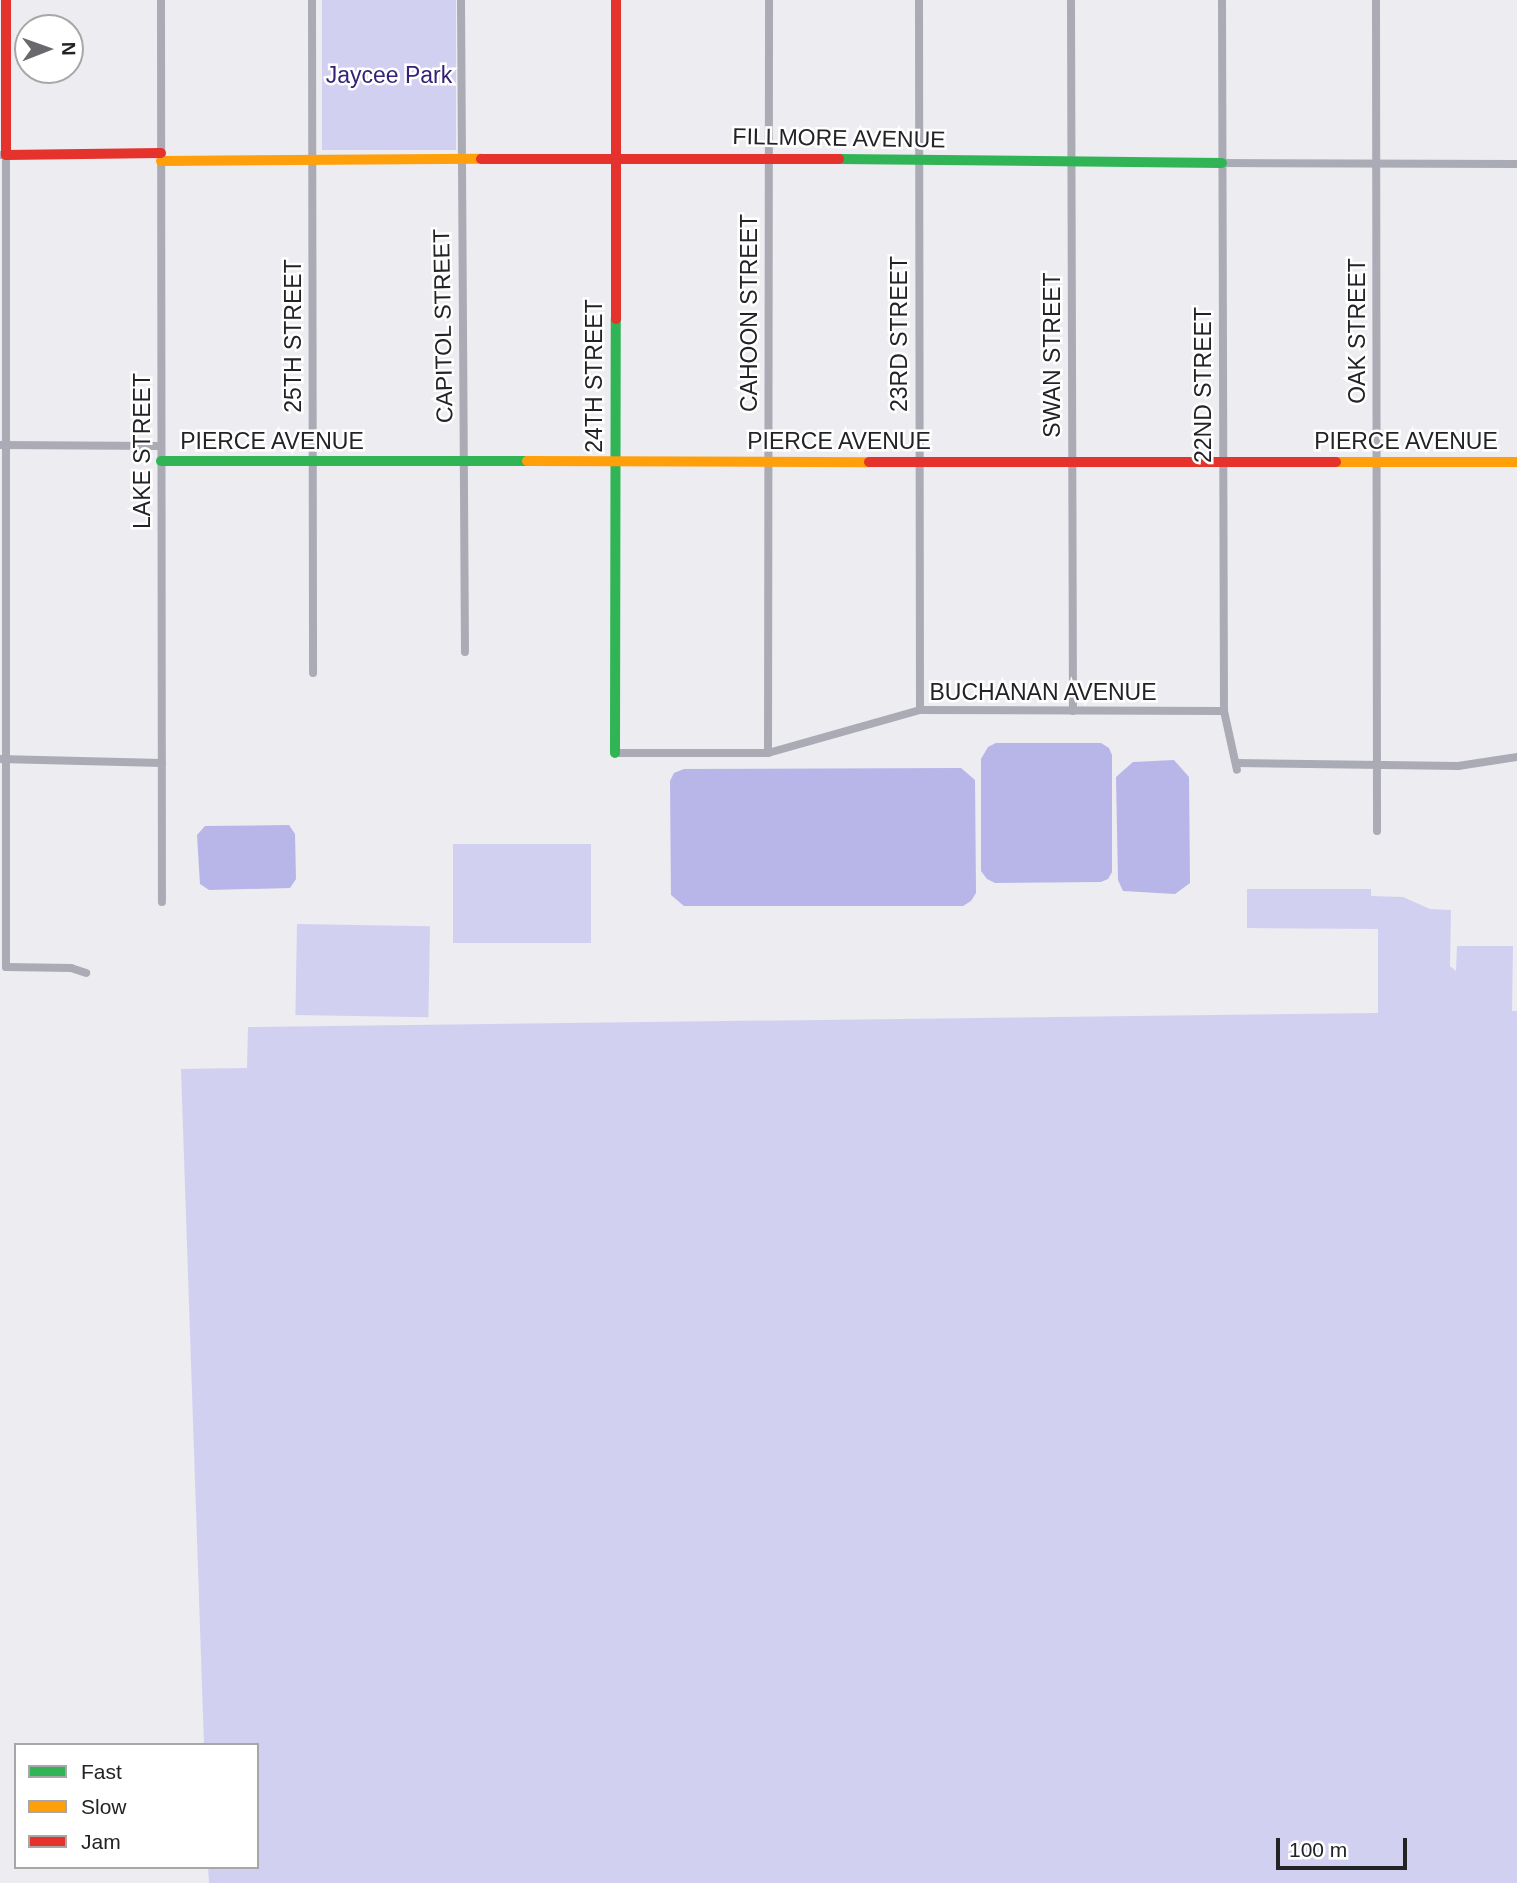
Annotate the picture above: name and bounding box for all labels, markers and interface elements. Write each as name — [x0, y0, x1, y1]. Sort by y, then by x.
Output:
north arrow — [14, 14, 84, 84]
text: N — [58, 42, 79, 56]
park label: Jaycee Park — [326, 61, 452, 89]
street label: FILLMORE AVENUE — [732, 122, 946, 154]
street label: CAHOON STREET — [735, 214, 763, 412]
street label: CAPITOL STREET — [427, 228, 459, 424]
street label: 23RD STREET — [885, 256, 913, 412]
street label: OAK STREET — [1343, 258, 1371, 404]
street label: 25TH STREET — [279, 259, 307, 413]
street label: SWAN STREET — [1038, 272, 1066, 438]
street label: 24TH STREET — [580, 299, 608, 453]
street label: 22ND STREET — [1189, 307, 1217, 463]
street label: LAKE STREET — [128, 373, 156, 529]
street label: PIERCE AVENUE — [180, 427, 364, 455]
street label: PIERCE AVENUE — [747, 427, 931, 455]
street label: PIERCE AVENUE — [1314, 427, 1498, 455]
street label: BUCHANAN AVENUE — [929, 678, 1157, 706]
legend — [14, 1743, 259, 1869]
text: Fast — [81, 1760, 122, 1783]
text: Slow — [81, 1795, 127, 1818]
scale bar — [1279, 1824, 1410, 1868]
text: Jam — [81, 1830, 121, 1853]
text: 100 m — [1289, 1838, 1347, 1861]

